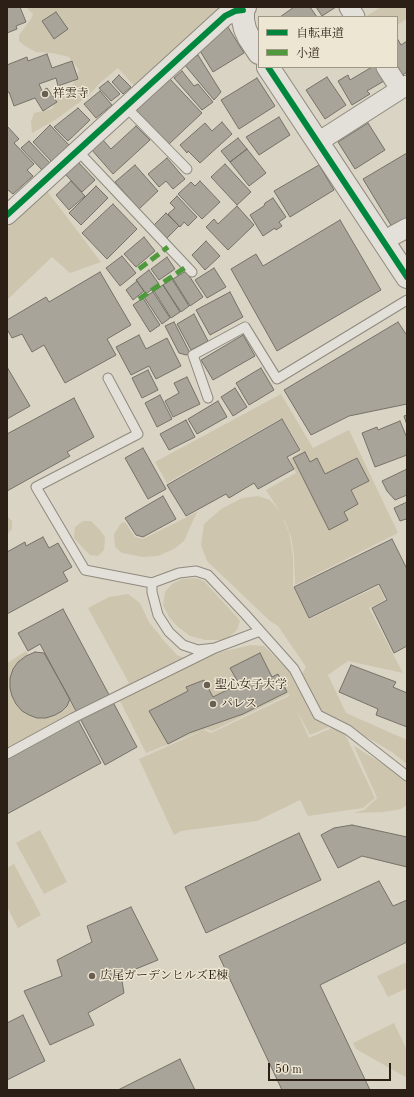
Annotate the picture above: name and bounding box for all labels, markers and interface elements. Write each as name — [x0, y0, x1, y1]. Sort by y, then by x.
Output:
legend — [258, 16, 398, 68]
text: 自転車道 — [296, 28, 344, 40]
text: 小道 — [296, 48, 320, 60]
place label: 祥雲寺 — [53, 87, 89, 101]
marker: 祥雲寺 — [40, 89, 50, 99]
place label: 聖心女子大学 — [215, 678, 287, 692]
marker: 聖心女子大学 — [202, 680, 212, 690]
place label: パレス — [221, 697, 257, 711]
marker: パレス — [208, 699, 218, 709]
place label: 広尾ガーデンヒルズE棟 — [100, 969, 228, 983]
marker: 広尾ガーデンヒルズE棟 — [87, 971, 97, 981]
scale bar — [270, 1055, 393, 1081]
text: 50 m — [275, 1064, 302, 1076]

